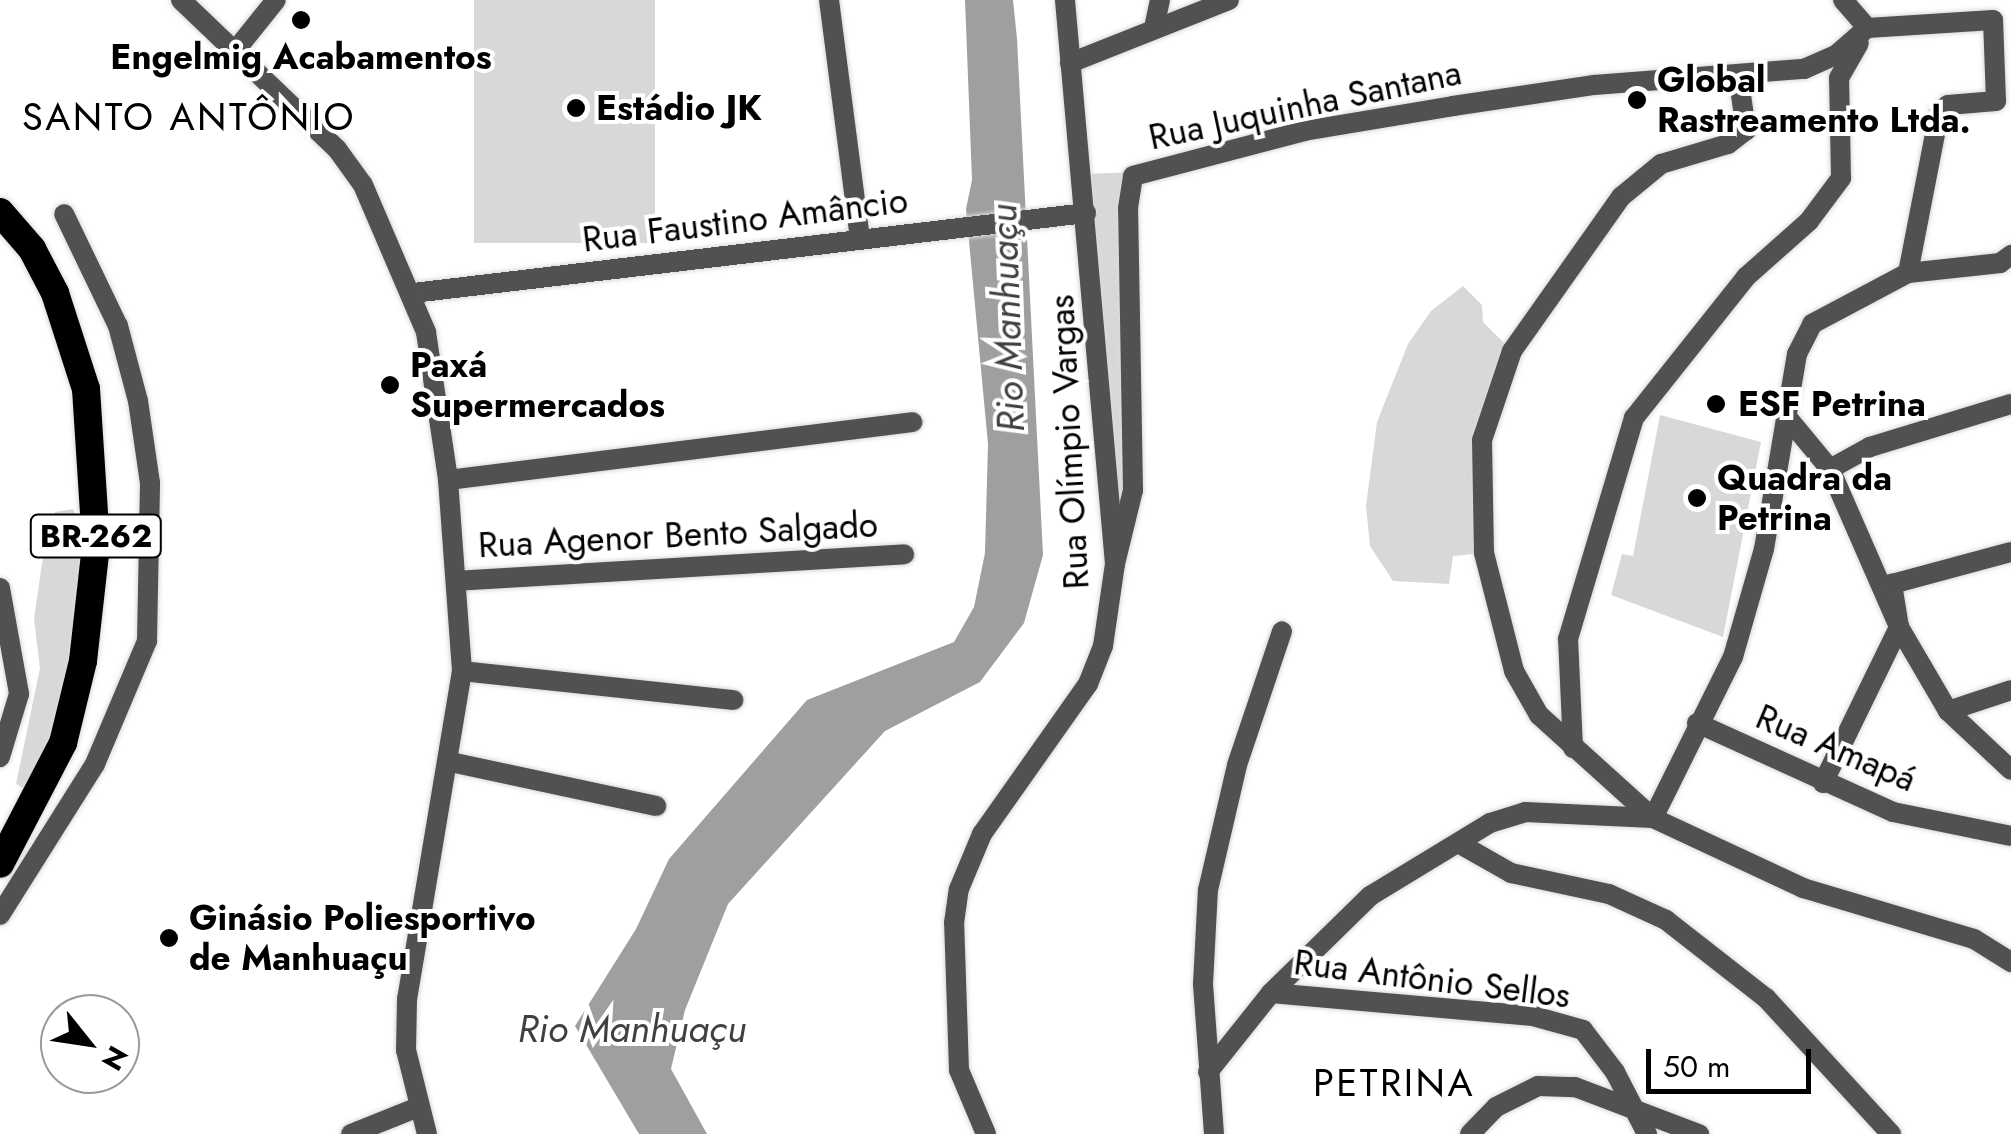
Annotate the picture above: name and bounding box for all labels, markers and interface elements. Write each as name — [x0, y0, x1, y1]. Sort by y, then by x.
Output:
marker: Engelmig Acabamentos — [290, 9, 312, 31]
place label: Engelmig Acabamentos — [110, 36, 492, 78]
street label: Rua Juquinha Santana — [1145, 51, 1465, 159]
place label: Global Rastreamento Ltda. — [1657, 59, 1971, 141]
place label: Estádio JK — [596, 87, 762, 129]
marker: Global Rastreamento Ltda. — [1626, 89, 1648, 111]
district label: SANTO ANTÔNIO — [22, 94, 356, 140]
marker: Estádio JK — [565, 97, 587, 119]
street label: Rua Faustino Amâncio — [580, 179, 910, 261]
water label: Rio Manhuaçu — [980, 203, 1034, 433]
street label: Rua Olímpio Vargas — [1040, 294, 1098, 590]
place label: Paxá Supermercados — [410, 344, 665, 426]
marker: Paxá Supermercados — [379, 374, 401, 396]
place label: ESF Petrina — [1738, 383, 1926, 425]
marker: ESF Petrina — [1703, 391, 1729, 417]
place label: Quadra da Petrina — [1717, 457, 1892, 539]
marker: Quadra da Petrina — [1686, 487, 1708, 509]
street label: Rua Agenor Bento Salgado — [477, 504, 879, 566]
road number: BR-262 — [28, 509, 164, 563]
street label: Rua Amapá — [1750, 696, 1922, 800]
place label: Ginásio Poliesportivo de Manhuaçu — [189, 897, 536, 979]
marker: Ginásio Poliesportivo de Manhuaçu — [158, 927, 180, 949]
street label: Rua Antônio Sellos — [1292, 941, 1572, 1017]
north arrow — [40, 994, 140, 1094]
water label: Rio Manhuaçu — [518, 1006, 746, 1052]
scale bar — [1651, 1029, 1816, 1091]
text: N — [91, 1038, 138, 1078]
text: 50 m — [1663, 1045, 1730, 1088]
district label: PETRINA — [1313, 1060, 1475, 1106]

